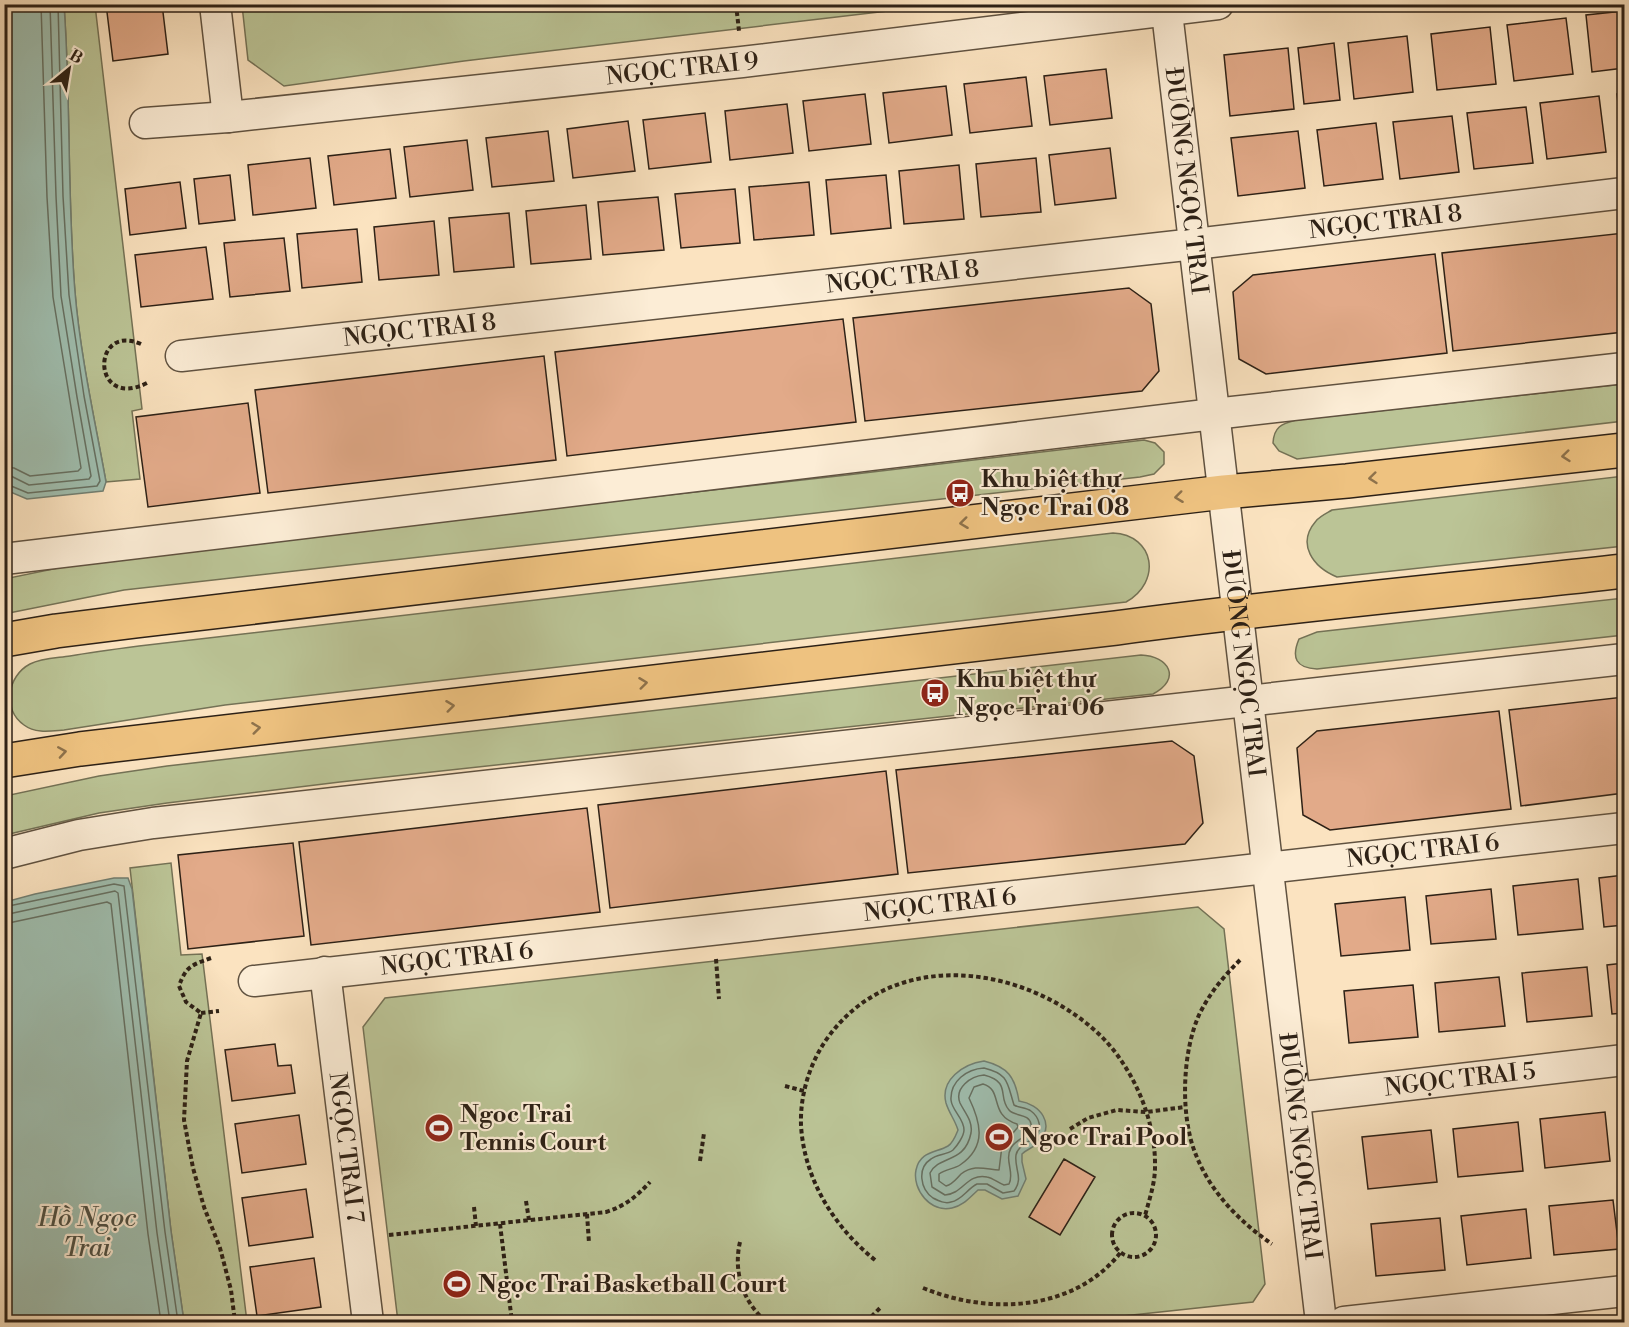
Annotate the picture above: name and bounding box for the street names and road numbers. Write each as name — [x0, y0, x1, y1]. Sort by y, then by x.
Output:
street label: NGỌC TRAI 9 — [604, 46, 760, 92]
street label: ĐƯỜNG NGỌC TRAI — [1158, 66, 1214, 296]
street label: NGỌC TRAI 8 — [1307, 198, 1464, 246]
street label: NGỌC TRAI 8 — [825, 254, 981, 301]
street label: NGỌC TRAI 8 — [342, 307, 498, 354]
street label: ĐƯỜNG NGỌC TRAI — [1214, 548, 1271, 779]
street label: NGỌC TRAI 6 — [1345, 828, 1501, 875]
street label: NGỌC TRAI 6 — [862, 882, 1018, 929]
street label: NGỌC TRAI 6 — [379, 936, 535, 983]
street label: ĐƯỜNG NGỌC TRAI — [1271, 1031, 1328, 1261]
street label: NGỌC TRAI 5 — [1383, 1056, 1537, 1104]
street label: NGỌC TRAI 7 — [321, 1071, 370, 1225]

